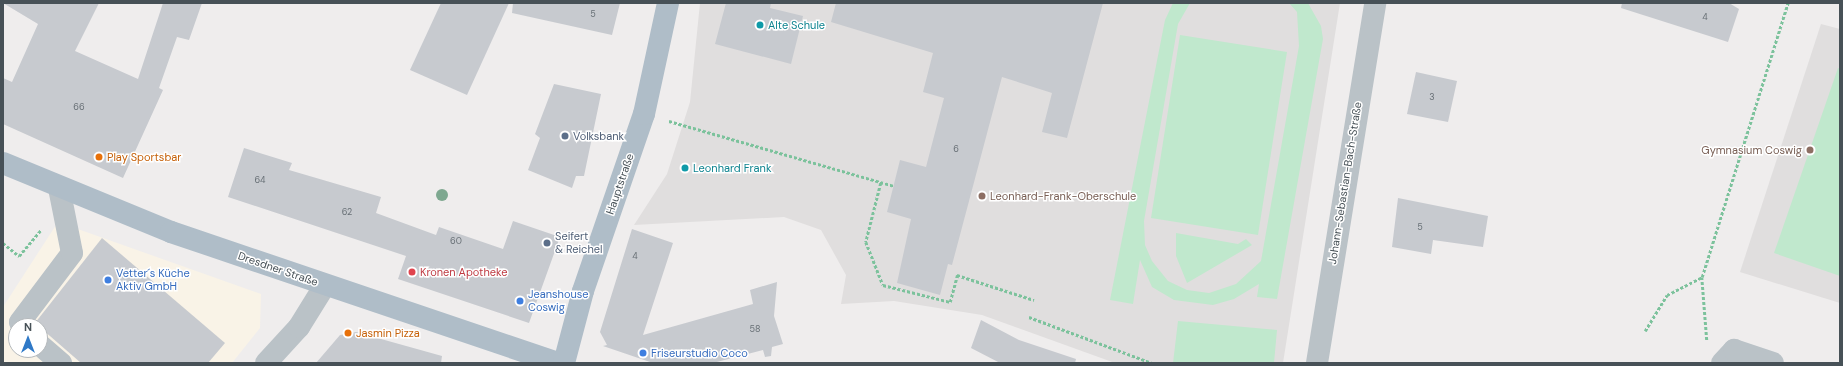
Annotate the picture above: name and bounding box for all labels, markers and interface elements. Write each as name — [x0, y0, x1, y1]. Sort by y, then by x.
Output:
house number: 5 — [590, 9, 596, 19]
house number: 4 — [1702, 12, 1708, 22]
place label: Alte Schule — [768, 18, 825, 32]
marker: Alte Schule — [755, 20, 765, 30]
house number: 3 — [1429, 92, 1435, 102]
street label: Johann-Sebastian-Bach-Straße — [1326, 101, 1364, 265]
house number: 66 — [73, 102, 85, 112]
place label: Volksbank — [573, 129, 624, 143]
marker: Volksbank — [560, 131, 570, 141]
place label: Gymnasium Coswig — [1701, 143, 1802, 157]
house number: 6 — [953, 144, 959, 154]
marker: Gymnasium Coswig — [1805, 145, 1815, 155]
place label: Play Sportsbar — [107, 150, 181, 164]
marker: Play Sportsbar — [94, 152, 104, 162]
street label: Hauptstraße — [603, 152, 637, 216]
place label: Leonhard Frank — [693, 161, 771, 175]
marker: Leonhard Frank — [680, 163, 690, 173]
house number: 64 — [254, 175, 266, 185]
place label: Leonhard-Frank-Oberschule — [990, 189, 1136, 203]
marker: Leonhard-Frank-Oberschule — [977, 191, 987, 201]
house number: 62 — [342, 207, 352, 217]
house number: 5 — [1417, 222, 1423, 232]
place label: Seifert & Reichel — [555, 230, 602, 256]
house number: 60 — [450, 236, 462, 246]
marker: Seifert & Reichel — [542, 238, 552, 248]
street label: Dresdner Straße — [236, 249, 320, 289]
house number: 4 — [632, 251, 638, 261]
place label: Kronen Apotheke — [420, 265, 507, 279]
place label: Vetter´s Küche Aktiv GmbH — [116, 267, 190, 293]
marker: Kronen Apotheke — [407, 267, 417, 277]
marker: Vetter´s Küche Aktiv GmbH — [103, 275, 113, 285]
place label: Jeanshouse Coswig — [528, 288, 588, 314]
marker: Jeanshouse Coswig — [515, 296, 525, 306]
north arrow — [8, 318, 48, 358]
text: N — [24, 320, 32, 334]
house number: 58 — [750, 324, 760, 334]
place label: Jasmin Pizza — [356, 326, 420, 340]
marker: Jasmin Pizza — [343, 328, 353, 338]
place label: Friseurstudio Coco — [651, 346, 748, 360]
marker: Friseurstudio Coco — [638, 348, 648, 358]

